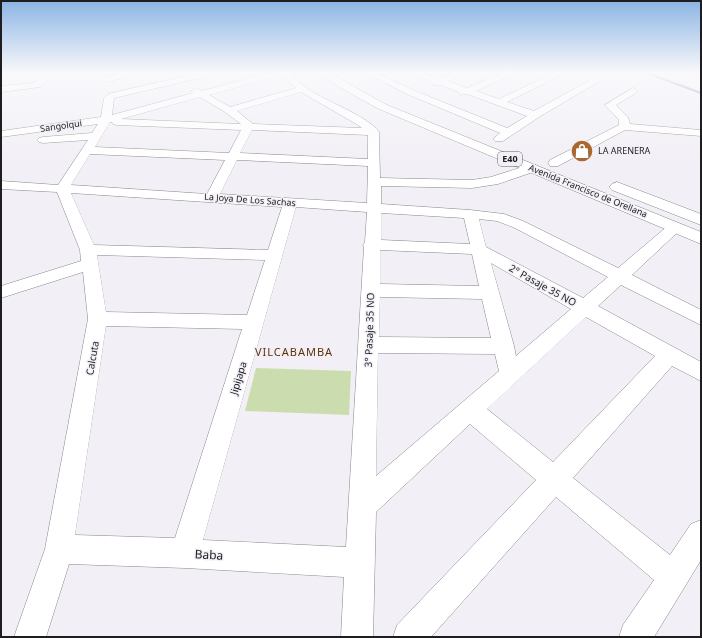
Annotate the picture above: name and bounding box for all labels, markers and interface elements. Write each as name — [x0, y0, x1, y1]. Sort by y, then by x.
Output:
street label: Sangolqui — [39, 116, 83, 135]
shop icon: LA ARENERA — [569, 138, 595, 164]
place label: LA ARENERA — [598, 144, 651, 157]
road number: E40 — [498, 152, 522, 166]
street label: Avenida Francisco de Orellana — [527, 161, 649, 220]
street label: La Joya De Los Sachas — [204, 190, 296, 209]
street label: 2° Pasaje 35 NO — [507, 261, 579, 309]
street label: 3° Pasaje 35 NO — [361, 292, 377, 368]
street label: Calcuta — [82, 340, 102, 376]
district label: VILCABAMBA — [255, 344, 333, 359]
street label: Jipijapa — [226, 360, 250, 397]
street label: Baba — [194, 545, 224, 564]

